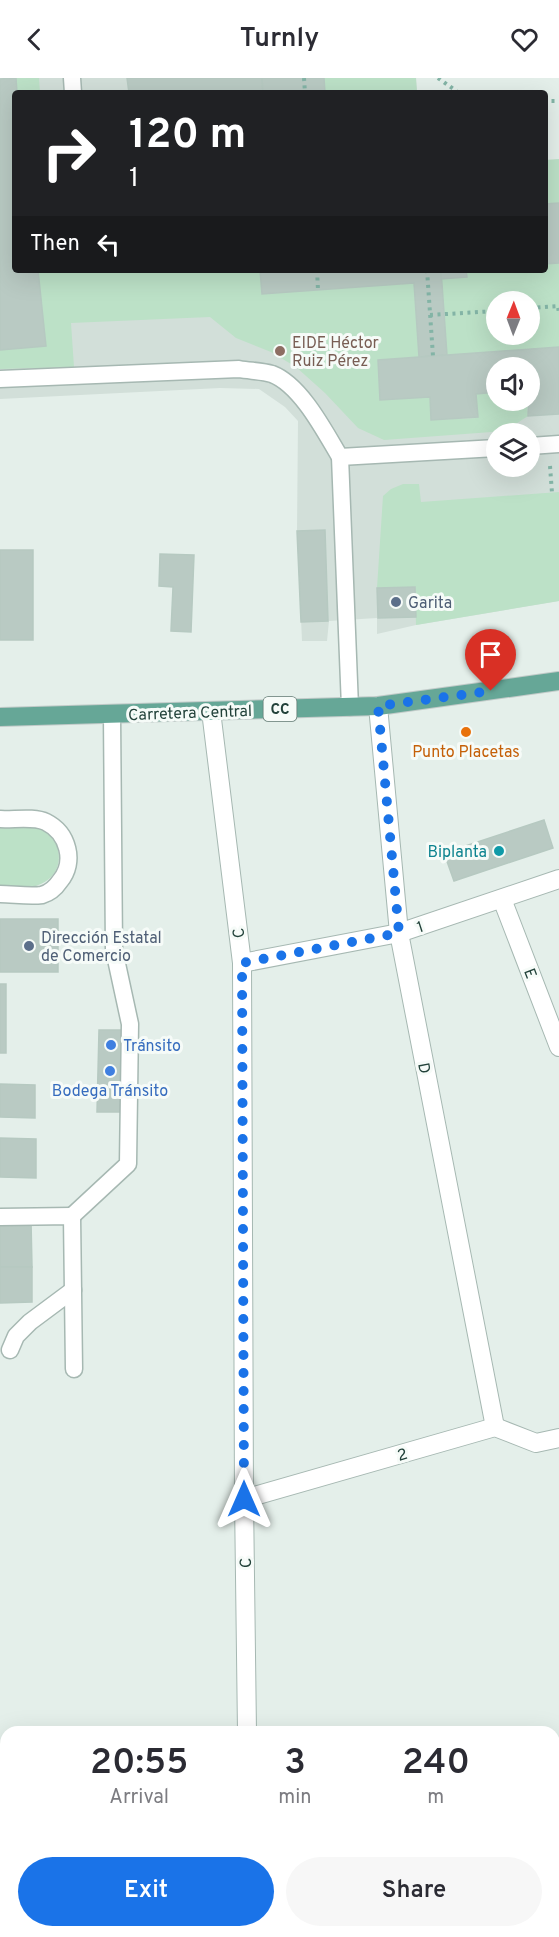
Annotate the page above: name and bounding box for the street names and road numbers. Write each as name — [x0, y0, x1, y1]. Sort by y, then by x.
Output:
road number: CC — [264, 697, 296, 721]
street label: Carretera Central — [128, 702, 252, 726]
street label: 1 — [415, 917, 427, 938]
street label: C — [229, 926, 251, 939]
street label: E — [518, 966, 540, 982]
street label: D — [412, 1061, 434, 1076]
street label: 2 — [395, 1445, 410, 1467]
street label: C — [237, 1558, 257, 1568]

